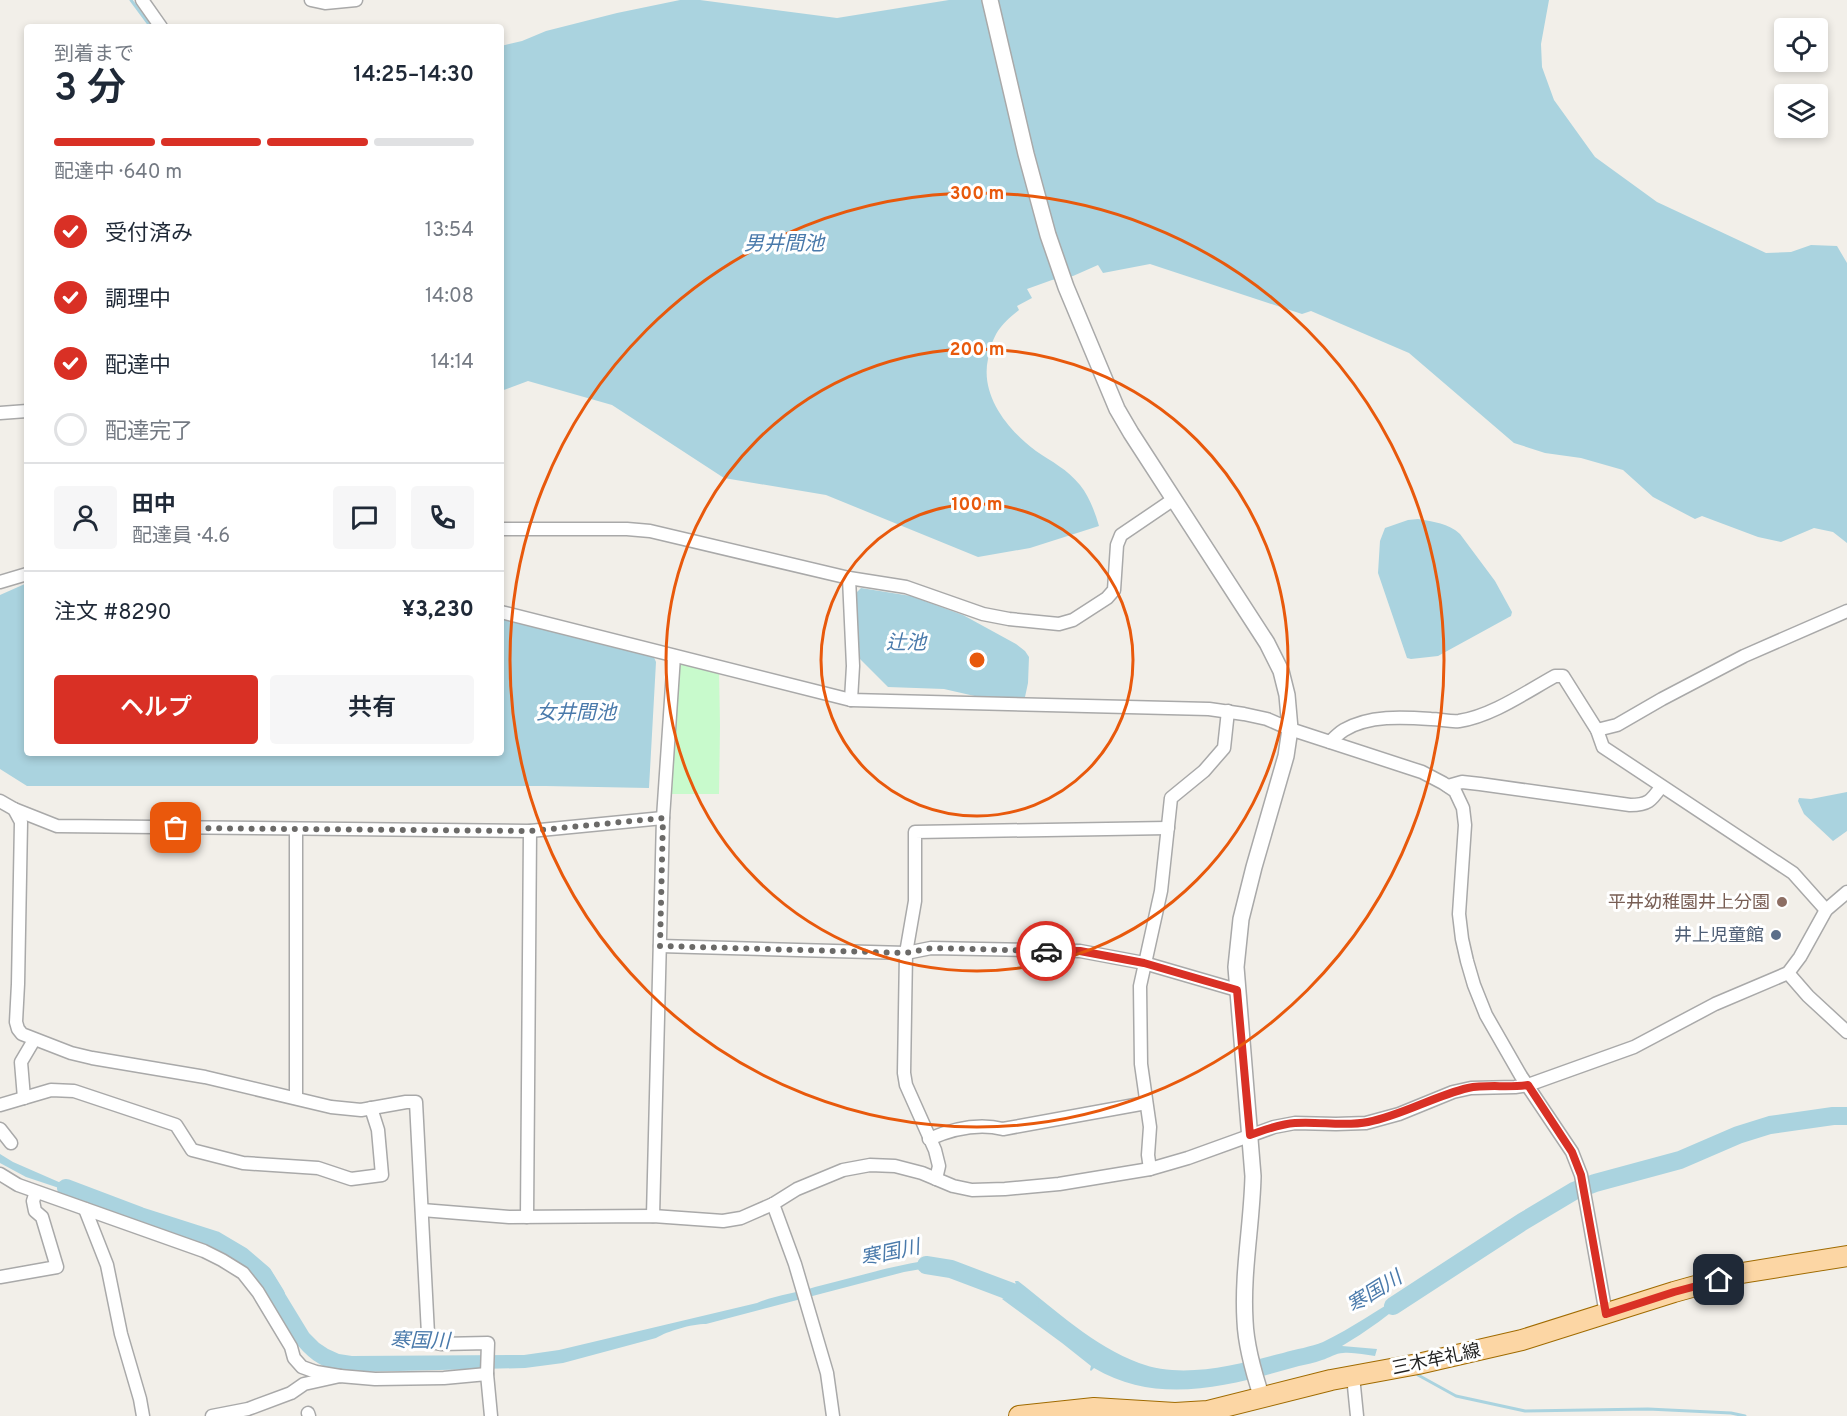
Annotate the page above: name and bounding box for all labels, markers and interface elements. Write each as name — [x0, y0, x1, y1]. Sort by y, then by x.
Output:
map controls — [1774, 18, 1828, 138]
button: locate — [1774, 18, 1828, 72]
text: 到着まで — [54, 42, 134, 68]
text: 14:25–14:30 — [353, 62, 474, 89]
text: 3 分 — [54, 66, 126, 115]
button: layers — [1774, 84, 1828, 138]
text: 配達中 · 640 m — [54, 160, 182, 186]
text: 300 m — [950, 183, 1004, 206]
icon: check — [54, 215, 87, 248]
text: 13:54 — [425, 218, 474, 244]
text: 受付済み — [105, 221, 193, 248]
water label: 男井間池 — [744, 232, 826, 258]
icon: check — [54, 281, 87, 314]
text: 14:08 — [425, 284, 474, 310]
text: 調理中 — [105, 287, 171, 314]
text: 200 m — [949, 339, 1005, 362]
icon: check — [54, 347, 87, 380]
text: 14:14 — [431, 350, 474, 376]
text: 配達中 — [105, 353, 171, 380]
text: 配達完了 — [105, 419, 193, 446]
button: person — [54, 486, 117, 549]
button: chat — [333, 486, 396, 549]
button: phone — [411, 486, 474, 549]
text: 田中 — [132, 492, 176, 519]
text: 100 m — [951, 494, 1003, 517]
text: 配達員 · 4.6 — [132, 524, 230, 550]
text: ¥3,230 — [402, 597, 474, 624]
text: 注文 #8290 — [54, 600, 172, 627]
water label: 辻池 — [886, 631, 928, 657]
centre of rings — [967, 650, 987, 670]
button: ヘルプ — [54, 675, 258, 744]
button: 共有 — [270, 675, 474, 744]
water label: 女井間池 — [536, 701, 618, 727]
pin — [150, 802, 201, 853]
icon: bag — [159, 811, 192, 844]
place label: 平井幼稚園井上分園 — [1608, 892, 1770, 915]
marker: 平井幼稚園井上分園 — [1775, 895, 1789, 909]
courier — [1016, 921, 1076, 981]
place label: 井上児童館 — [1674, 925, 1764, 948]
marker: 井上児童館 — [1769, 928, 1783, 942]
icon: car — [1030, 935, 1063, 968]
water label: 寒国川 — [858, 1235, 924, 1273]
pin — [1693, 1254, 1744, 1305]
icon: home — [1702, 1263, 1735, 1296]
water label: 寒国川 — [1343, 1265, 1409, 1320]
water label: 寒国川 — [390, 1328, 452, 1356]
street label: 三木牟礼線 — [1390, 1340, 1483, 1381]

